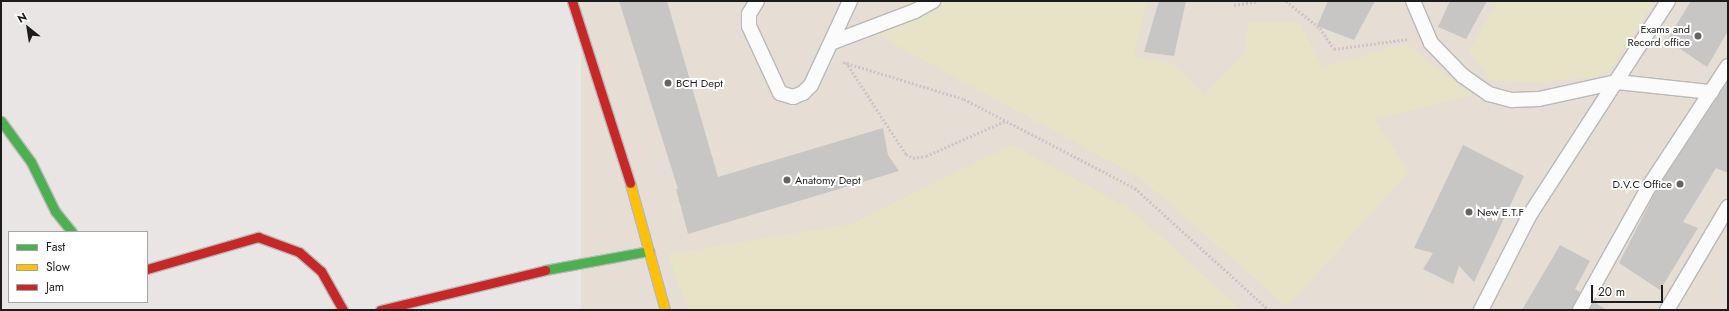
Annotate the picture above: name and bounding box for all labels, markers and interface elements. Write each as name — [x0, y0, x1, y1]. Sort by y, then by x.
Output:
north arrow — [8, 8, 48, 48]
text: N — [14, 8, 30, 27]
place label: Exams and Record office — [1627, 23, 1690, 49]
marker: Exams and Record office — [1693, 31, 1703, 41]
place label: BCH Dept — [676, 76, 723, 90]
marker: BCH Dept — [663, 78, 673, 88]
place label: Anatomy Dept — [795, 173, 861, 187]
marker: Anatomy Dept — [782, 175, 792, 185]
place label: D.V.C Office — [1612, 177, 1672, 191]
marker: D.V.C Office — [1675, 179, 1685, 189]
place label: New E.T.F — [1477, 205, 1524, 219]
marker: New E.T.F — [1464, 207, 1474, 217]
legend — [8, 231, 148, 303]
text: Fast — [46, 238, 65, 256]
text: Slow — [46, 258, 70, 276]
scale bar — [1593, 277, 1665, 303]
text: Jam — [46, 278, 64, 296]
text: 20 m — [1598, 283, 1625, 301]

